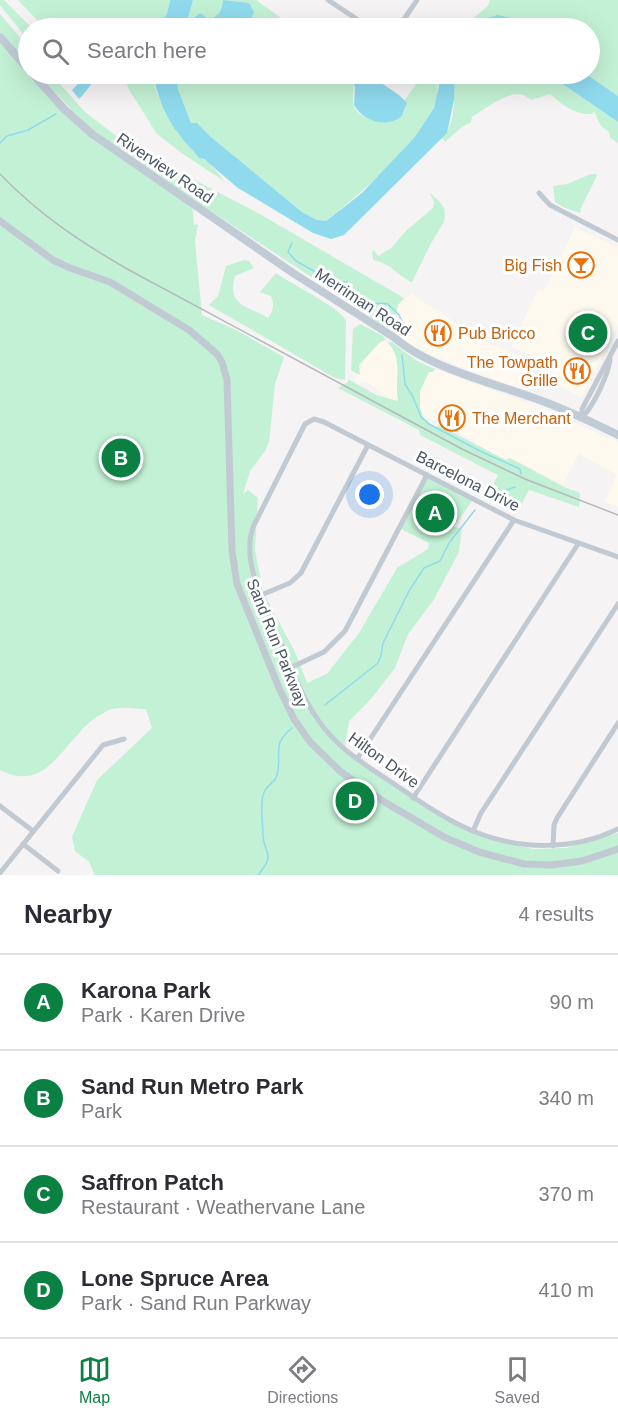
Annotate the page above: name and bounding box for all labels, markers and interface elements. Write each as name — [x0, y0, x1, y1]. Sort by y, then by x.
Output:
search box — [18, 18, 600, 84]
icon: search — [39, 35, 72, 68]
text: Search here — [87, 38, 207, 63]
street label: Riverview Road — [114, 130, 216, 206]
bar icon: Big Fish — [566, 250, 596, 280]
place label: Big Fish — [504, 257, 562, 274]
street label: Merriman Road — [312, 265, 414, 339]
pin: C — [568, 310, 608, 356]
restaurant icon: Pub Bricco — [423, 318, 453, 348]
place label: Pub Bricco — [458, 325, 535, 342]
place label: The Towpath Grille — [467, 354, 558, 389]
restaurant icon: The Towpath Grille — [562, 356, 592, 386]
restaurant icon: The Merchant — [437, 403, 467, 433]
place label: The Merchant — [472, 410, 571, 427]
pin: B — [102, 436, 140, 480]
street label: Barcelona Drive — [413, 448, 523, 514]
your location — [355, 480, 384, 509]
pin: A — [416, 490, 454, 536]
street label: Sand Run Parkway — [243, 576, 311, 710]
street label: Hilton Drive — [346, 729, 423, 791]
pin: D — [336, 778, 374, 824]
text: Nearby — [24, 899, 112, 929]
text: 4 results — [518, 903, 594, 925]
text: Karona Park — [81, 978, 211, 1003]
text: A — [36, 991, 51, 1013]
text: 90 m — [550, 991, 594, 1013]
text: Park · Karen Drive — [81, 1004, 246, 1026]
text: Sand Run Metro Park — [81, 1074, 303, 1099]
text: B — [36, 1087, 51, 1109]
text: 340 m — [538, 1087, 594, 1109]
text: Park — [81, 1100, 122, 1122]
text: Saffron Patch — [81, 1170, 224, 1195]
text: C — [36, 1183, 51, 1205]
text: 370 m — [538, 1183, 594, 1205]
text: Restaurant · Weathervane Lane — [81, 1196, 365, 1218]
text: Lone Spruce Area — [81, 1266, 268, 1291]
text: D — [36, 1279, 51, 1301]
text: 410 m — [538, 1279, 594, 1301]
text: Park · Sand Run Parkway — [81, 1292, 311, 1314]
tab: Map — [78, 1353, 111, 1407]
tab: Directions — [267, 1353, 338, 1407]
tab: Saved — [495, 1353, 540, 1407]

